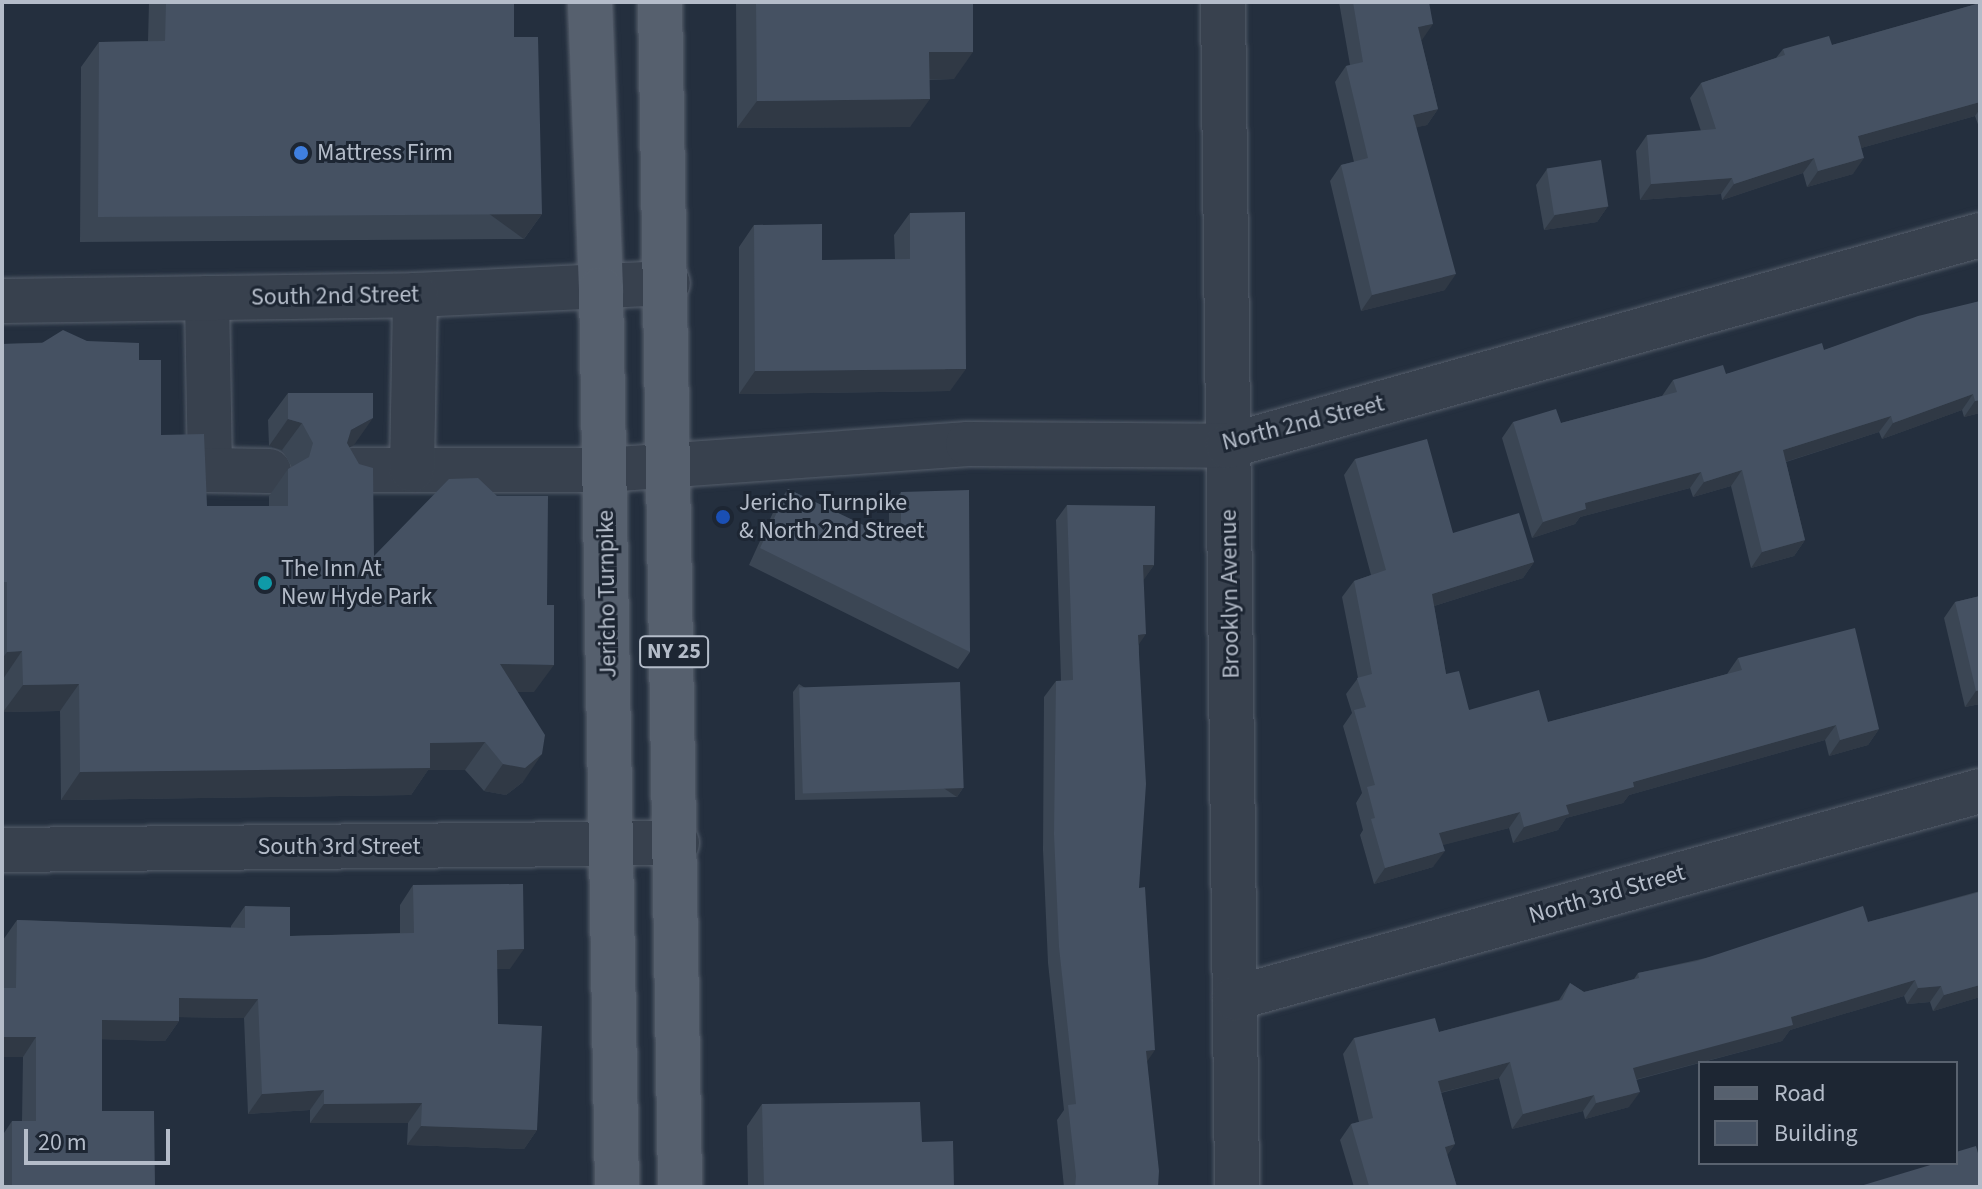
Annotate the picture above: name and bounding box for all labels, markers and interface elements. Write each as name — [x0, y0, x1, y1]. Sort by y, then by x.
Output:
place label: Mattress Firm — [317, 139, 453, 167]
marker: Mattress Firm — [292, 144, 310, 162]
street label: South 2nd Street — [251, 280, 419, 312]
street label: North 2nd Street — [1219, 389, 1387, 457]
place label: Jericho Turnpike & North 2nd Street — [739, 489, 925, 545]
marker: Jericho Turnpike & North 2nd Street — [714, 508, 732, 526]
street label: Brooklyn Avenue — [1214, 509, 1246, 679]
street label: Jericho Turnpike — [591, 510, 623, 678]
place label: The Inn At New Hyde Park — [281, 555, 432, 611]
marker: The Inn At New Hyde Park — [256, 574, 274, 592]
road number: NY 25 — [638, 634, 710, 670]
street label: South 3rd Street — [257, 833, 421, 861]
street label: North 3rd Street — [1526, 858, 1688, 930]
legend — [1698, 1061, 1958, 1165]
text: Road — [1774, 1076, 1826, 1111]
scale bar — [28, 1113, 174, 1163]
text: Building — [1774, 1116, 1858, 1151]
text: 20 m — [38, 1125, 87, 1160]

